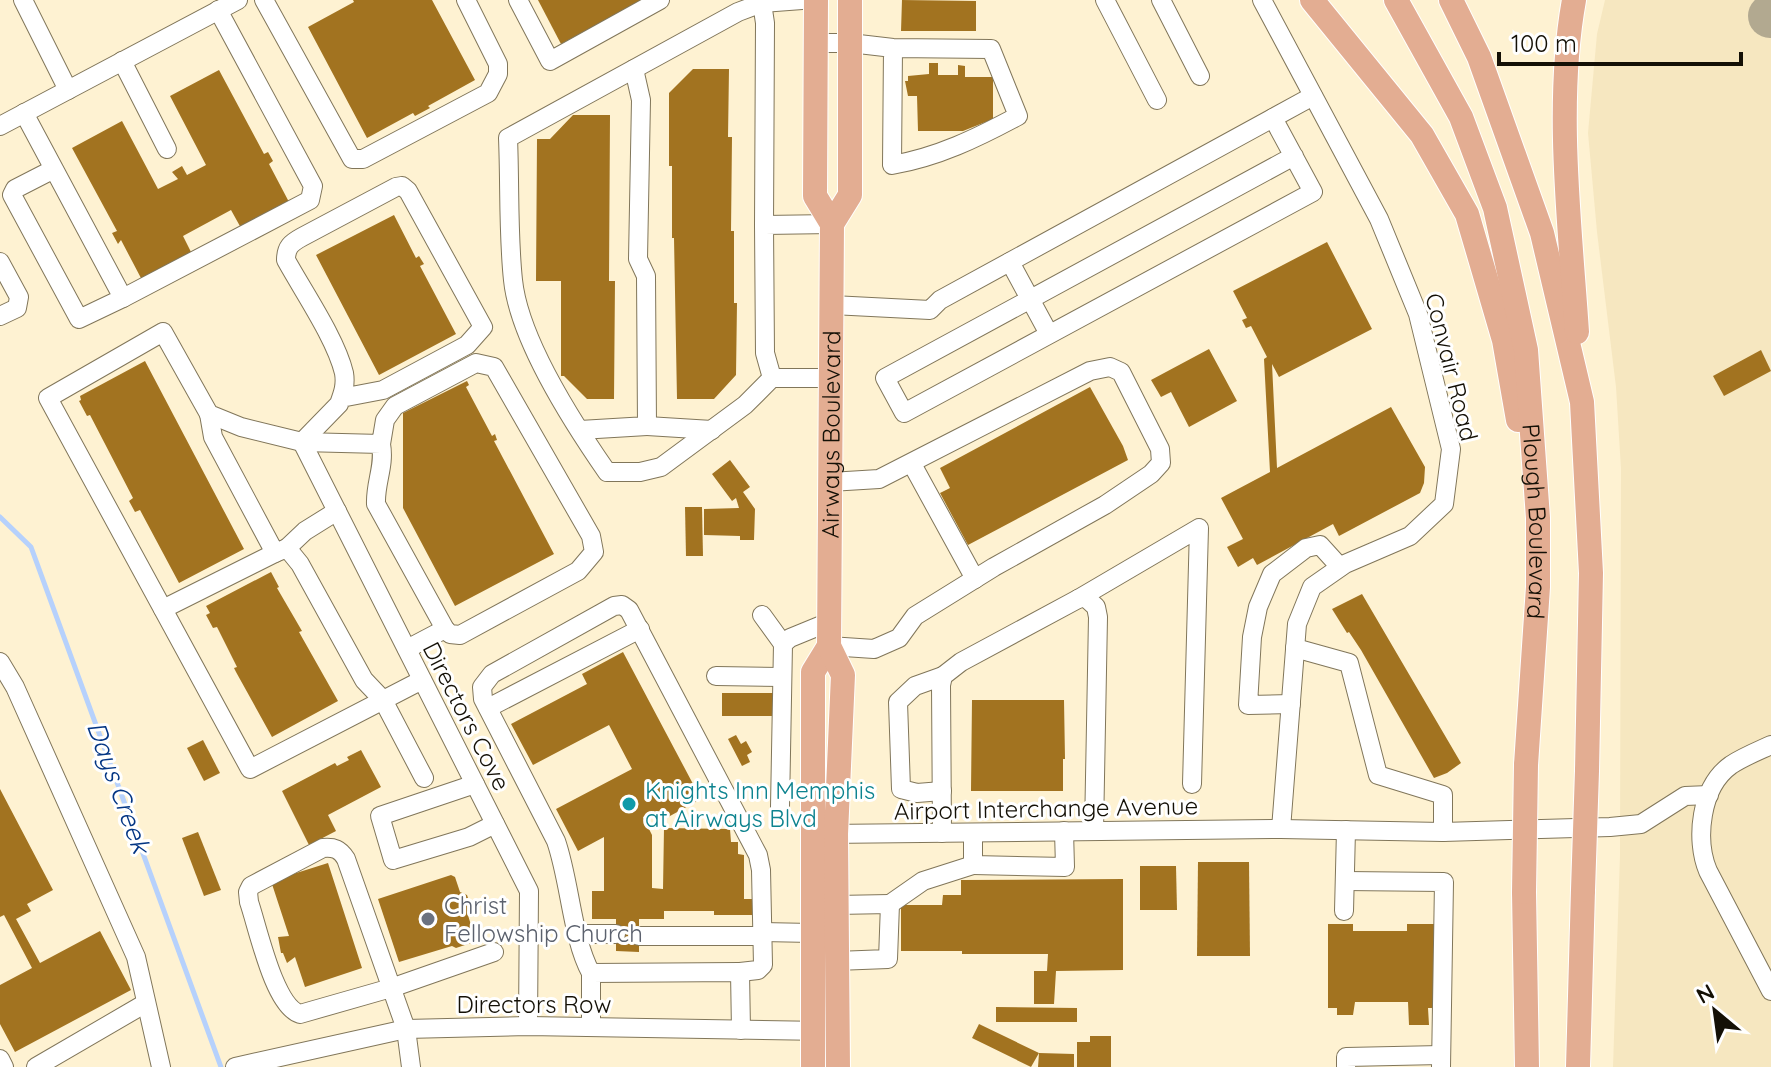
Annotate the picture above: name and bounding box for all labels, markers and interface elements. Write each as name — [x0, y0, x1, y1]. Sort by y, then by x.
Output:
scale bar — [1499, 16, 1741, 66]
text: 100 m — [1511, 28, 1577, 58]
street label: Convair Road — [1419, 290, 1485, 444]
street label: Airways Boulevard — [815, 330, 846, 538]
street label: Plough Boulevard — [1516, 423, 1553, 620]
street label: Directors Cove — [417, 637, 517, 795]
water label: Days Creek — [80, 717, 159, 859]
place label: Knights Inn Memphis at Airways Blvd — [645, 775, 875, 833]
street label: Airport Interchange Avenue — [894, 790, 1198, 826]
marker: Knights Inn Memphis at Airways Blvd — [620, 795, 638, 813]
place label: Christ Fellowship Church — [444, 890, 643, 948]
marker: Christ Fellowship Church — [419, 910, 437, 928]
north arrow — [1675, 971, 1755, 1051]
text: N — [1691, 977, 1719, 1010]
street label: Directors Row — [456, 989, 612, 1019]

